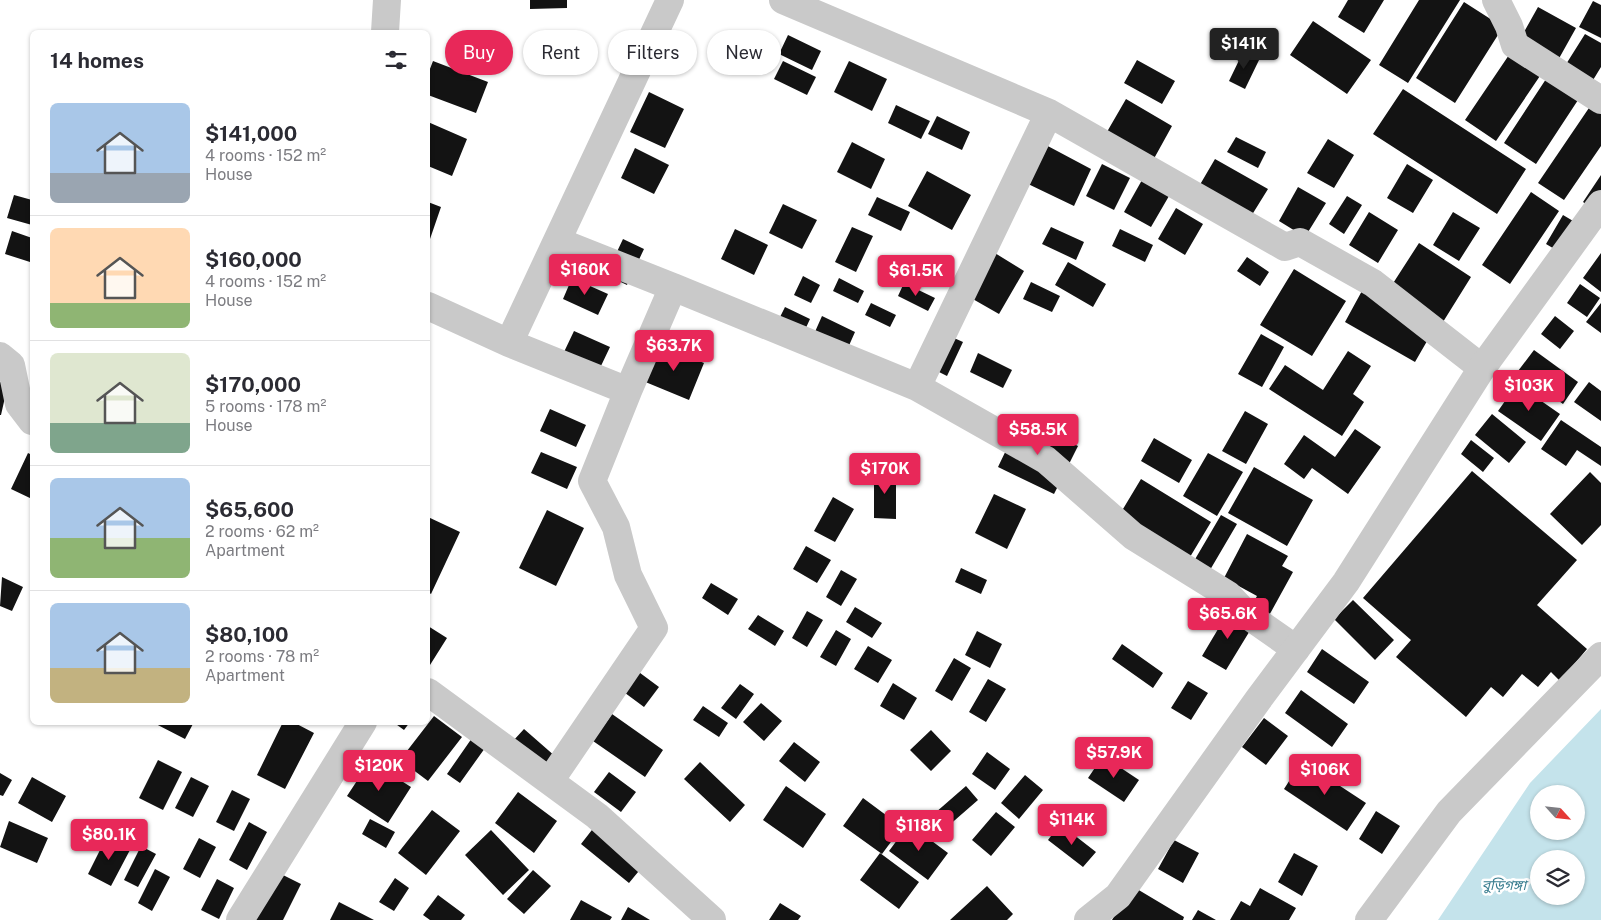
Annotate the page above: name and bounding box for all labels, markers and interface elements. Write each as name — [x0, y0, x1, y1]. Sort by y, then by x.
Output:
pin: $141K — [1209, 28, 1279, 70]
chip: Buy — [445, 30, 513, 75]
chip: Rent — [523, 30, 598, 75]
chip: Filters — [608, 30, 697, 75]
chip: New — [707, 30, 781, 75]
text: $141K — [1221, 34, 1267, 53]
icon: filters — [382, 46, 410, 74]
text: 14 homes — [50, 48, 144, 73]
text: $141,000 — [205, 121, 297, 146]
icon: home — [90, 123, 150, 183]
text: 4 rooms · 152 m² — [205, 146, 326, 165]
text: House — [205, 165, 253, 184]
text: $160,000 — [205, 247, 302, 272]
icon: home — [90, 248, 150, 308]
pin: $160K — [550, 254, 620, 296]
pin: $61.5K — [875, 254, 957, 297]
text: $160K — [560, 260, 610, 279]
text: $61.5K — [889, 261, 943, 280]
text: 4 rooms · 152 m² — [205, 272, 326, 291]
text: House — [205, 291, 253, 310]
pin: $63.7K — [633, 330, 715, 372]
text: $63.7K — [646, 336, 702, 355]
pin: $103K — [1494, 370, 1564, 412]
text: $170,000 — [205, 372, 301, 397]
icon: home — [90, 373, 150, 433]
text: $103K — [1504, 376, 1554, 395]
text: 5 rooms · 178 m² — [205, 397, 326, 416]
pin: $58.5K — [997, 414, 1079, 456]
text: House — [205, 416, 253, 435]
text: $58.5K — [1008, 420, 1068, 439]
pin: $170K — [850, 452, 920, 495]
text: $170K — [860, 459, 910, 478]
text: $65,600 — [205, 497, 294, 522]
icon: home — [90, 498, 150, 558]
text: 2 rooms · 62 m² — [205, 522, 319, 541]
text: Apartment — [205, 541, 285, 560]
pin: $65.6K — [1187, 598, 1269, 640]
text: $65.6K — [1199, 604, 1257, 623]
text: $80,100 — [205, 622, 289, 647]
icon: home — [90, 623, 150, 683]
text: 2 rooms · 78 m² — [205, 647, 319, 666]
text: Apartment — [205, 666, 285, 685]
pin: $57.9K — [1073, 736, 1155, 779]
text: $57.9K — [1086, 743, 1142, 762]
pin: $120K — [344, 750, 414, 792]
pin: $106K — [1290, 754, 1360, 796]
text: $120K — [354, 756, 404, 775]
text: $106K — [1300, 760, 1350, 779]
north arrow — [1530, 785, 1585, 840]
map controls — [1530, 785, 1585, 905]
pin: $114K — [1037, 804, 1107, 846]
pin: $118K — [884, 810, 954, 852]
text: $114K — [1049, 810, 1095, 829]
text: $118K — [896, 816, 942, 835]
pin: $80.1K — [68, 818, 150, 861]
text: $80.1K — [82, 825, 136, 844]
button: layers — [1530, 850, 1585, 905]
water label: বুড়িগঙ্গা — [1482, 877, 1529, 894]

